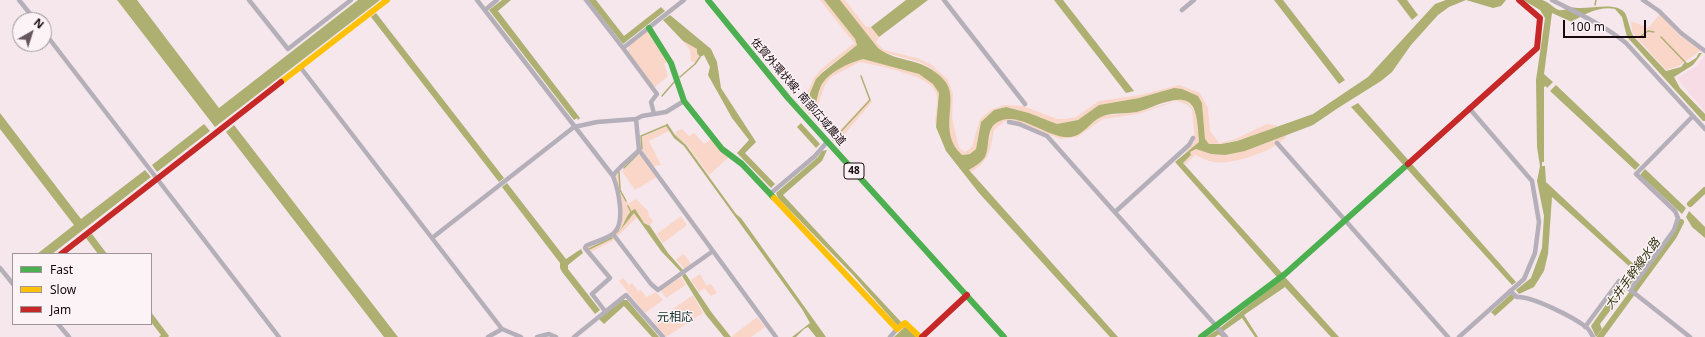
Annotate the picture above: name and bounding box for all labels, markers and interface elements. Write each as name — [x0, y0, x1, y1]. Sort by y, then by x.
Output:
north arrow — [12, 12, 52, 52]
scale bar — [1565, 12, 1648, 38]
text: N — [31, 14, 47, 32]
text: 100 m — [1570, 18, 1605, 35]
street label: 佐賀外環状線; 南部広域農道 — [748, 36, 848, 148]
road number: 48 — [844, 163, 864, 179]
water label: 大井手幹線水路 — [1602, 236, 1664, 312]
legend — [12, 253, 152, 325]
text: Fast — [50, 261, 73, 278]
text: Slow — [50, 281, 76, 298]
text: Jam — [50, 301, 71, 318]
district label: 元相応 — [657, 311, 693, 325]

